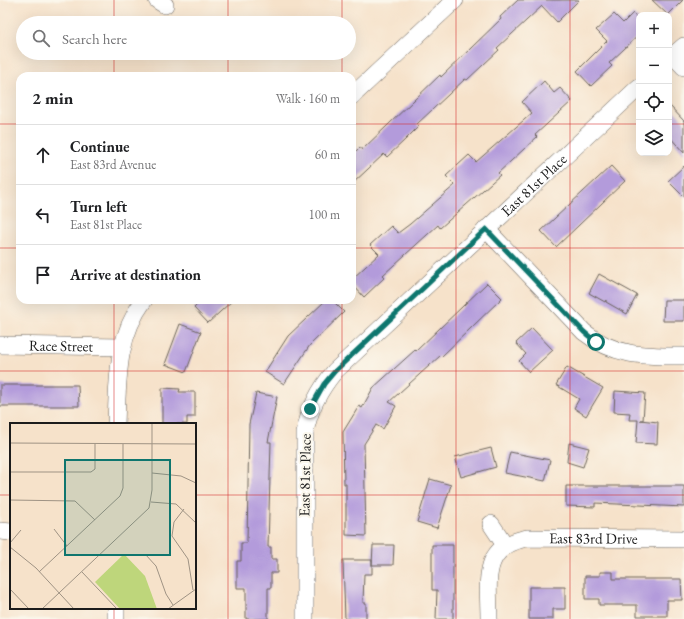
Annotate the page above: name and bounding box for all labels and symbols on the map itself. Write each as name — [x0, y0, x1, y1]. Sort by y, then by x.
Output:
street label: East 81st Place — [497, 149, 571, 220]
route start — [587, 333, 605, 351]
street label: Race Street — [29, 335, 94, 356]
route end — [301, 400, 319, 418]
inset map — [10, 423, 196, 609]
street label: East 81st Place — [294, 433, 315, 517]
street label: East 83rd Drive — [549, 528, 638, 548]

